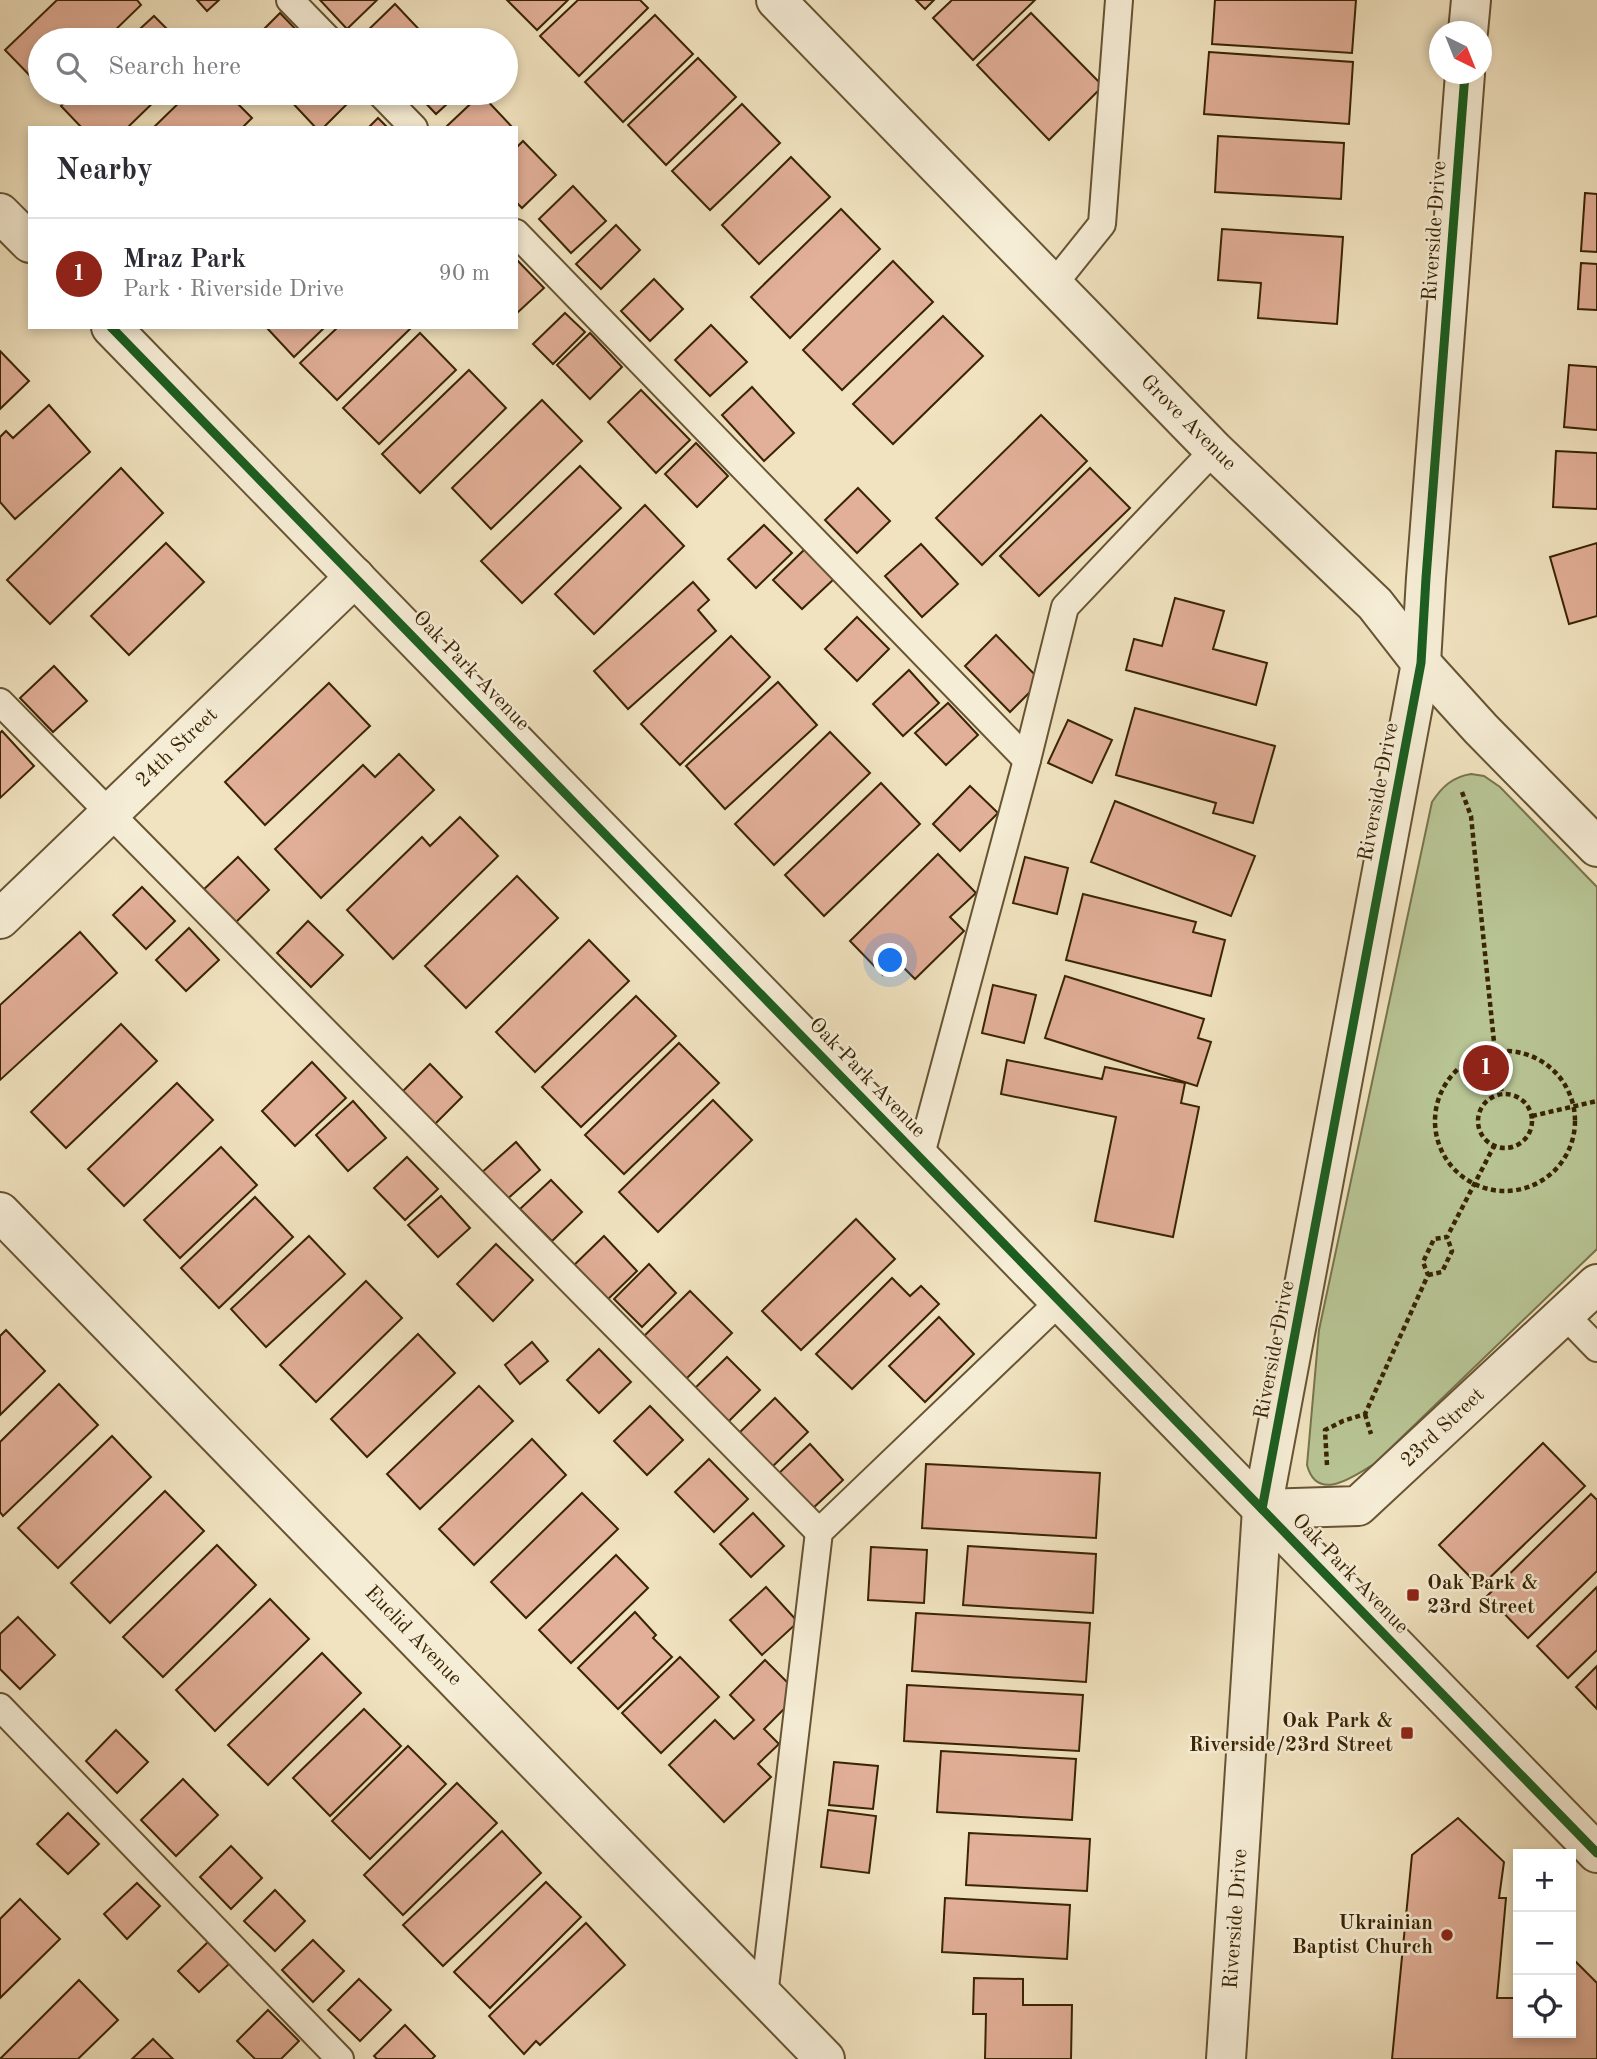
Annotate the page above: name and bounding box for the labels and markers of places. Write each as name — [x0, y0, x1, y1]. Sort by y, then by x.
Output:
pin: 1 — [1463, 1042, 1509, 1094]
place label: Oak Park & 23rd Street — [1427, 1573, 1538, 1618]
marker: Oak Park & 23rd Street — [1405, 1587, 1421, 1603]
place label: Oak Park & Riverside/23rd Street — [1189, 1711, 1393, 1756]
marker: Oak Park & Riverside/23rd Street — [1399, 1725, 1415, 1741]
place label: Ukrainian Baptist Church — [1292, 1913, 1433, 1958]
marker: Ukrainian Baptist Church — [1439, 1927, 1455, 1943]

